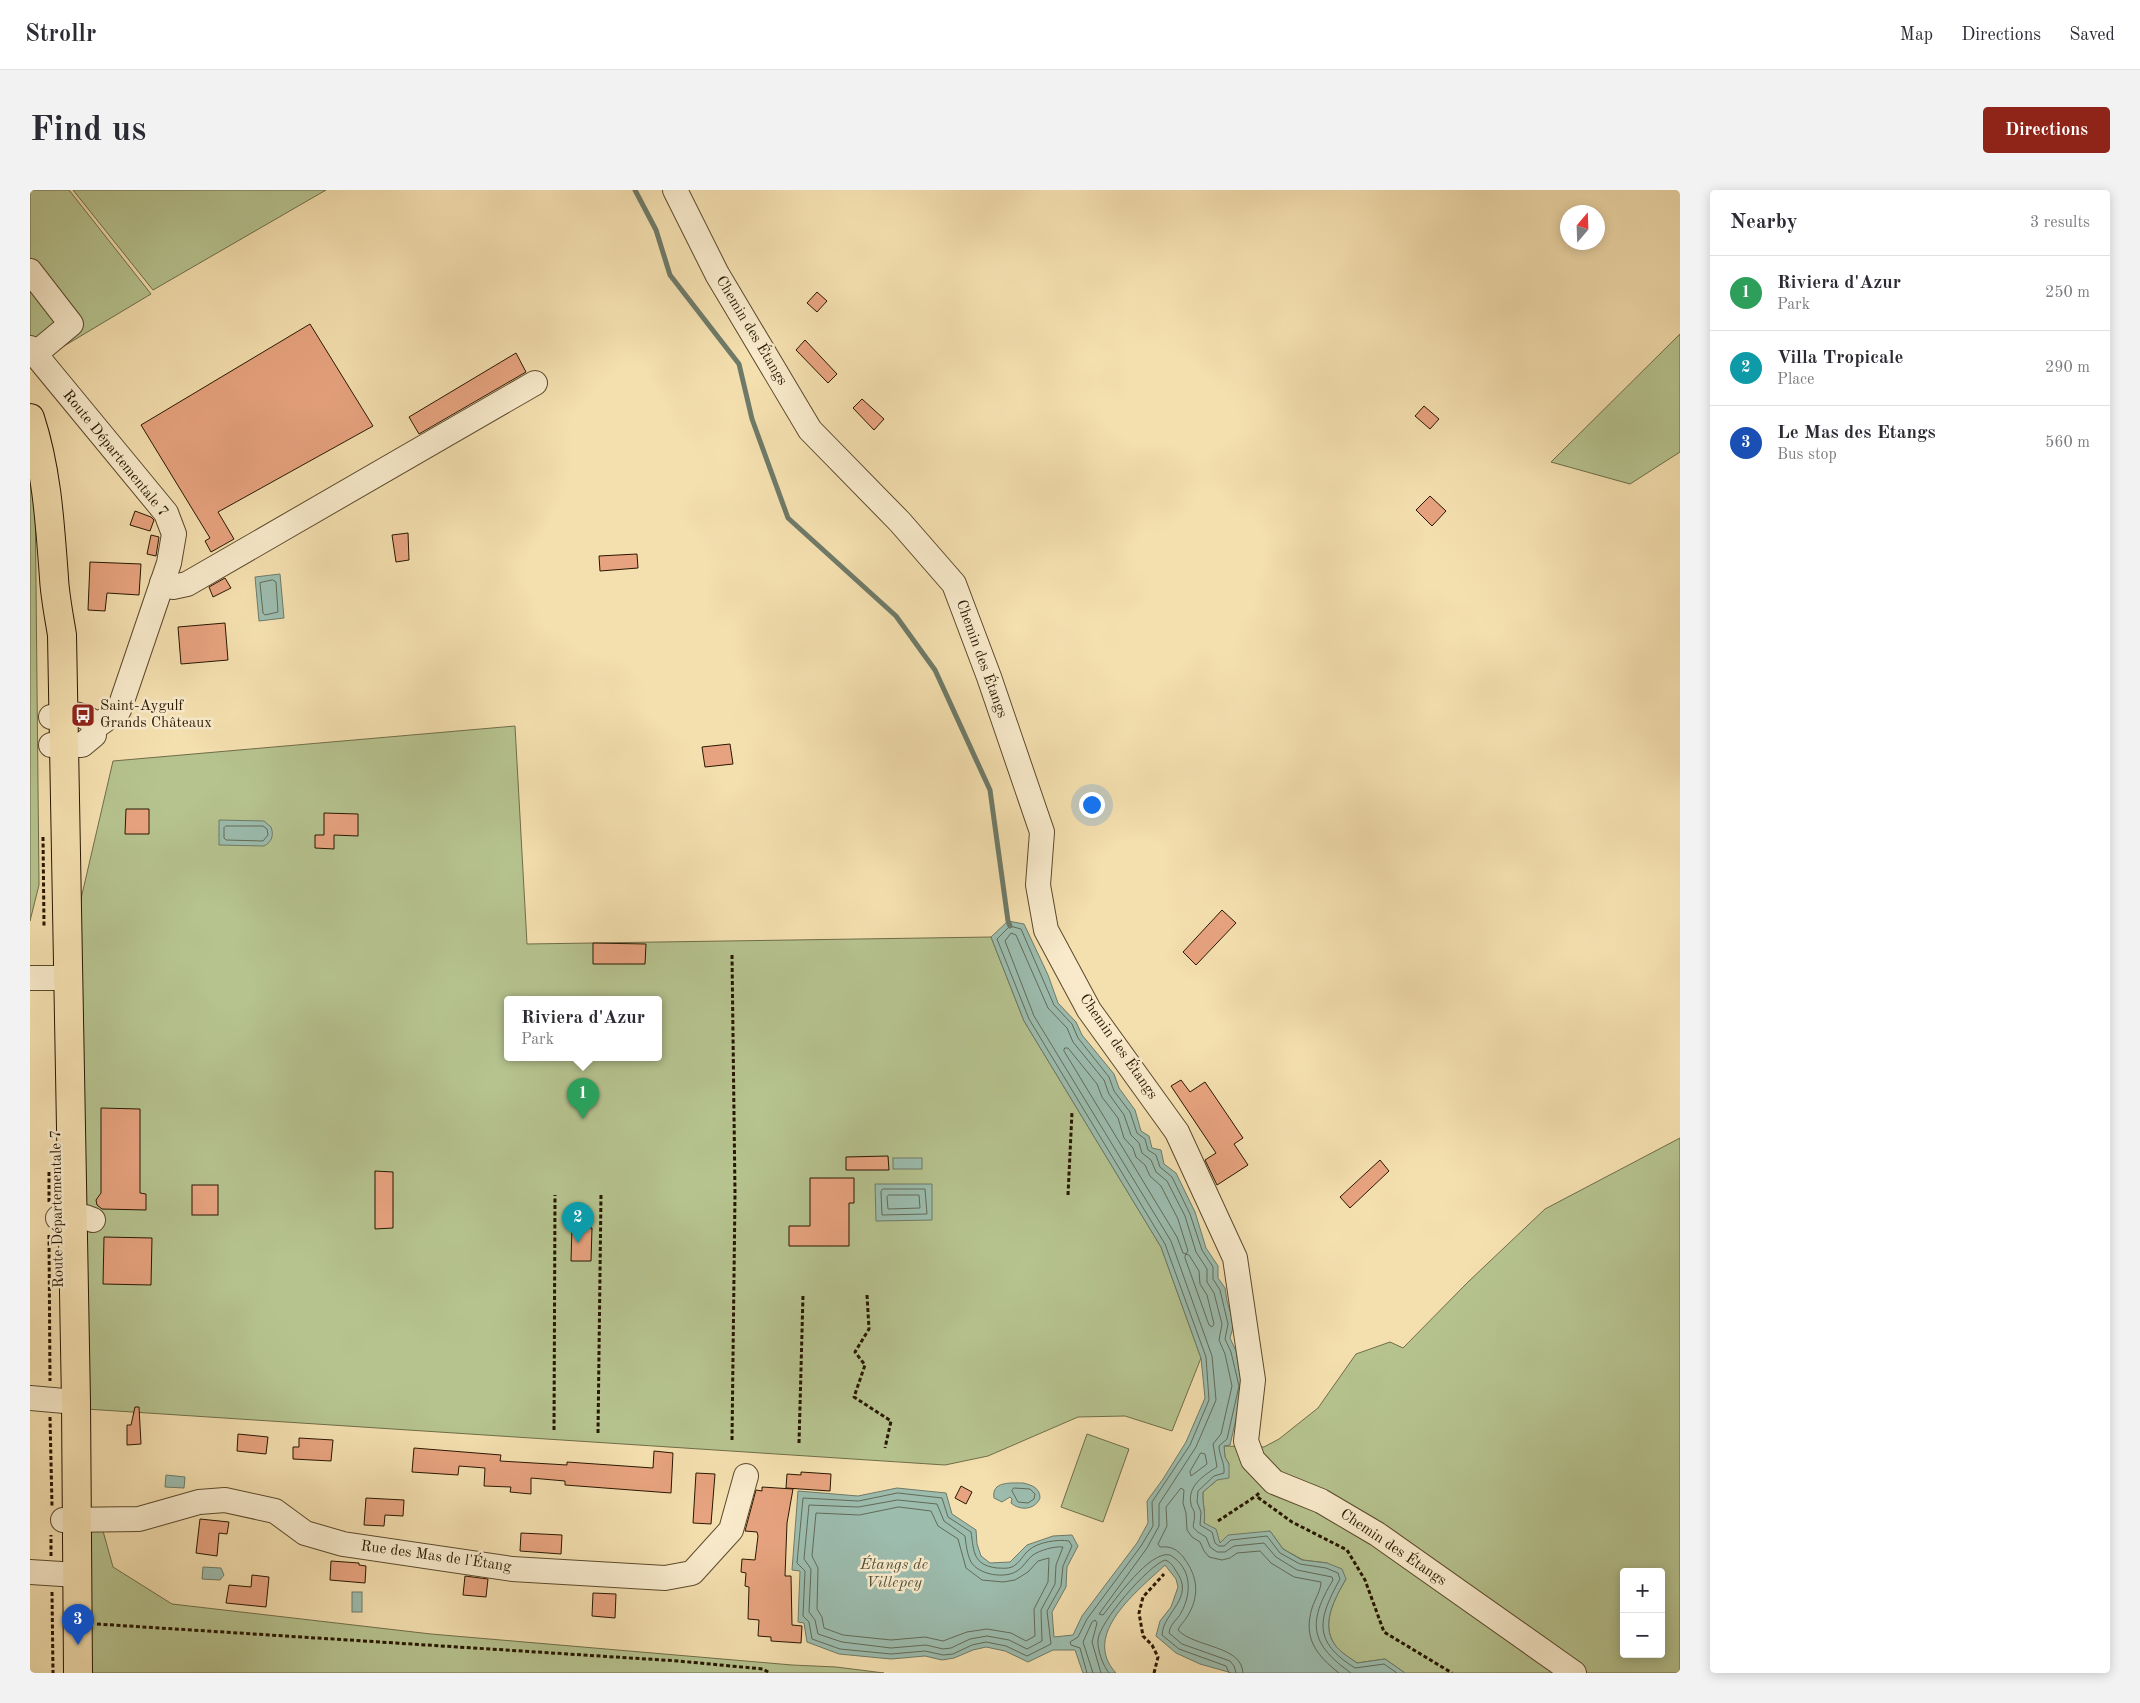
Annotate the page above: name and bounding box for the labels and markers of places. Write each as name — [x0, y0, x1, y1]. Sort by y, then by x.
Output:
place label: Saint-Aygulf Grands Châteaux — [100, 699, 212, 731]
bus stop icon: Saint-Aygulf Grands Châteaux — [70, 702, 96, 728]
pin: 1 — [567, 1078, 599, 1119]
pin: 2 — [562, 1202, 594, 1243]
pin: 3 — [62, 1604, 94, 1645]

